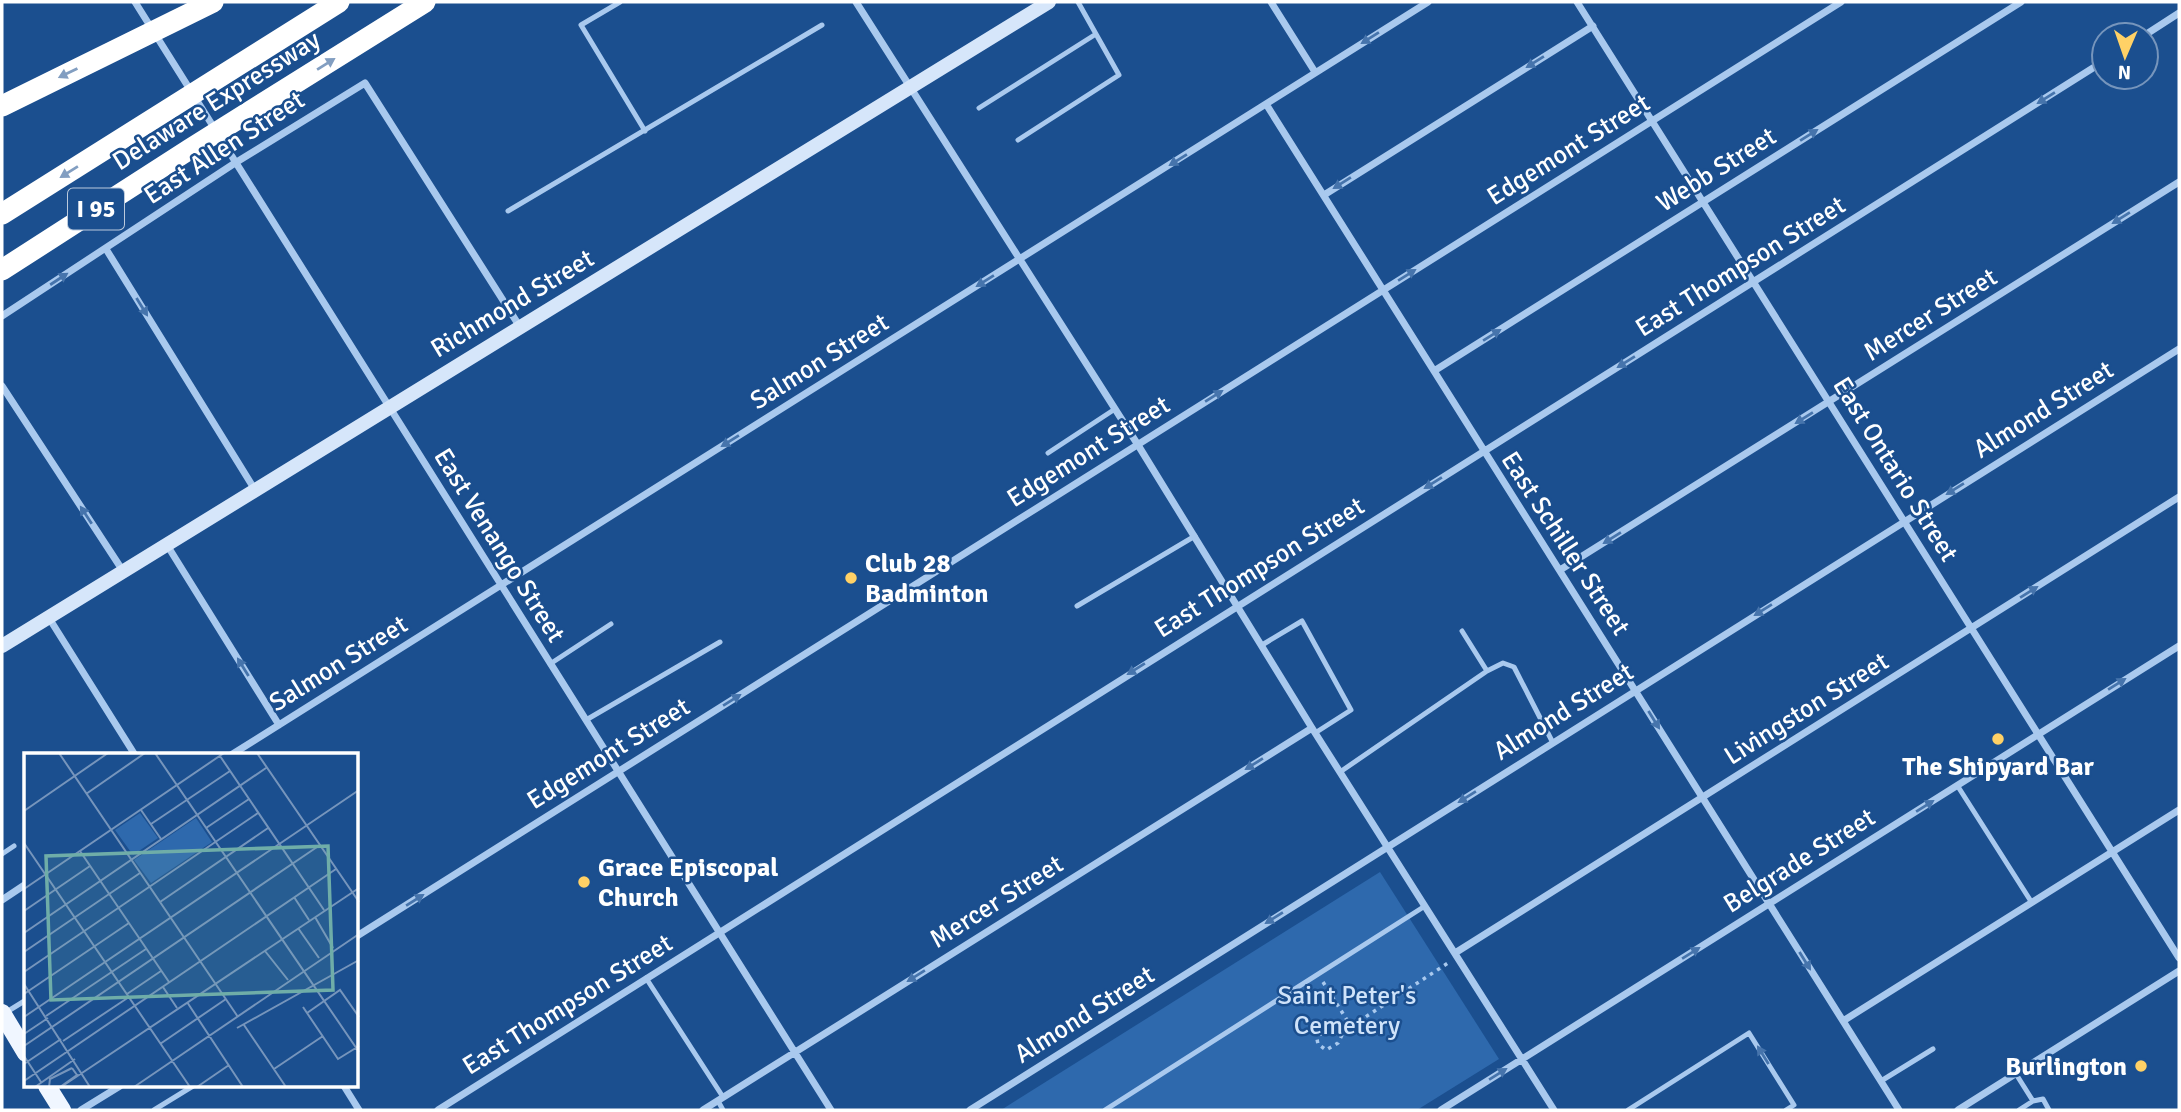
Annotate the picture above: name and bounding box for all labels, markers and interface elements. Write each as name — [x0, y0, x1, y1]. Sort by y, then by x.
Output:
north arrow — [2090, 21, 2160, 91]
street label: Delaware Expressway — [107, 24, 326, 178]
one-way arrow — [1360, 31, 1380, 44]
one-way arrow — [1525, 56, 1545, 69]
one-way arrow — [316, 58, 336, 71]
text: N — [2117, 60, 2131, 84]
one-way arrow — [58, 67, 78, 78]
street label: East Allen Street — [138, 84, 311, 212]
street label: Edgemont Street — [1481, 87, 1656, 213]
one-way arrow — [2037, 91, 2056, 104]
street label: Webb Street — [1651, 121, 1782, 219]
one-way arrow — [1799, 129, 1818, 142]
one-way arrow — [1169, 153, 1187, 167]
one-way arrow — [60, 165, 79, 178]
one-way arrow — [1333, 177, 1352, 190]
road number: I 95 — [68, 188, 124, 230]
street label: East Thompson Street — [1630, 189, 1851, 344]
one-way arrow — [2112, 212, 2131, 225]
street label: Richmond Street — [425, 243, 600, 365]
street label: Mercer Street — [1858, 261, 2003, 368]
one-way arrow — [1397, 268, 1416, 281]
one-way arrow — [50, 273, 69, 286]
one-way arrow — [976, 275, 995, 288]
one-way arrow — [136, 298, 149, 317]
street label: Salmon Street — [744, 307, 895, 417]
one-way arrow — [1482, 328, 1501, 341]
street label: Almond Street — [1968, 354, 2119, 466]
one-way arrow — [1616, 356, 1635, 369]
street label: East Ontario Street — [1826, 371, 1965, 568]
street label: Edgemont Street — [1001, 389, 1176, 515]
one-way arrow — [1205, 390, 1224, 403]
one-way arrow — [1795, 411, 1814, 424]
one-way arrow — [721, 434, 740, 447]
street label: East Venango Street — [427, 443, 572, 648]
street label: East Schiller Street — [1494, 446, 1636, 641]
one-way arrow — [1423, 476, 1442, 489]
one-way arrow — [1946, 483, 1965, 496]
street label: East Thompson Street — [1149, 490, 1370, 645]
one-way arrow — [79, 506, 93, 524]
one-way arrow — [1602, 532, 1621, 545]
place label: Club 28 Badminton — [865, 548, 989, 610]
marker: Club 28 Badminton — [843, 570, 859, 586]
one-way arrow — [2020, 585, 2039, 598]
one-way arrow — [1753, 604, 1772, 617]
street label: Salmon Street — [263, 609, 414, 719]
street label: Livingston Street — [1718, 646, 1895, 772]
street label: Almond Street — [1488, 656, 1639, 768]
one-way arrow — [236, 658, 249, 677]
one-way arrow — [1127, 662, 1146, 675]
one-way arrow — [2108, 678, 2127, 691]
street label: Edgemont Street — [521, 691, 696, 817]
one-way arrow — [722, 694, 741, 707]
one-way arrow — [1648, 711, 1661, 730]
marker: The Shipyard Bar — [1990, 731, 2006, 747]
place label: The Shipyard Bar — [1902, 751, 2094, 783]
inset map — [24, 753, 359, 1088]
one-way arrow — [1244, 758, 1263, 771]
one-way arrow — [1457, 791, 1476, 804]
one-way arrow — [1915, 799, 1935, 812]
street label: Belgrade Street — [1718, 802, 1881, 920]
street label: Mercer Street — [924, 848, 1069, 955]
place label: Grace Episcopal Church — [598, 852, 778, 914]
marker: Grace Episcopal Church — [576, 874, 592, 890]
one-way arrow — [405, 893, 424, 906]
one-way arrow — [1265, 912, 1284, 925]
street label: East Thompson Street — [457, 927, 678, 1082]
one-way arrow — [1681, 946, 1700, 959]
one-way arrow — [1799, 952, 1812, 971]
street label: Almond Street — [1009, 959, 1160, 1071]
one-way arrow — [906, 970, 925, 983]
park label: Saint Peter's Cemetery — [1278, 980, 1416, 1042]
one-way arrow — [1757, 1046, 1770, 1065]
place label: Burlington — [2005, 1051, 2127, 1083]
marker: Burlington — [2133, 1058, 2149, 1074]
one-way arrow — [1489, 1067, 1508, 1080]

